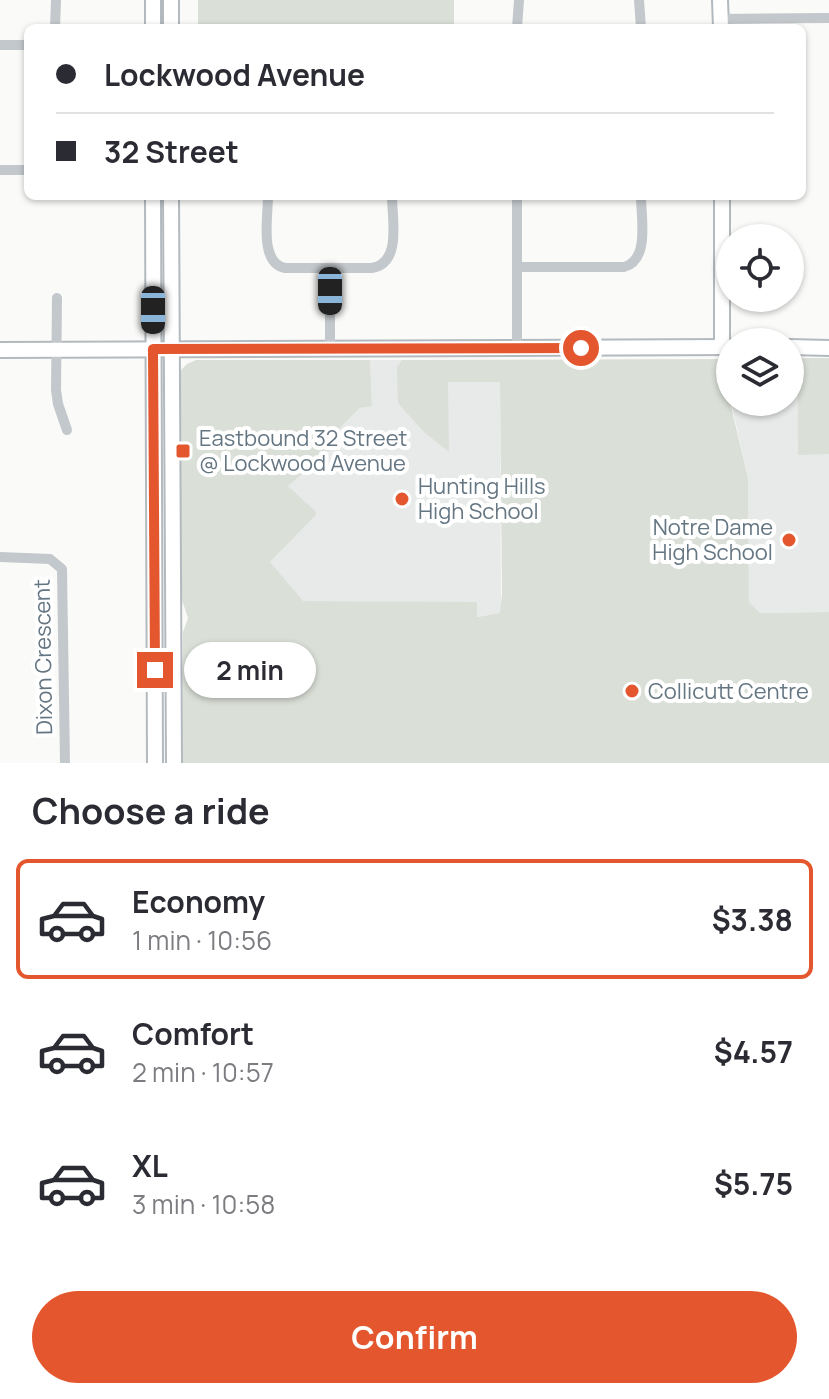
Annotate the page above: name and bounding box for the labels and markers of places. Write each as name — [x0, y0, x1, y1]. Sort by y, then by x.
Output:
place label: Eastbound 32 Street @ Lockwood Avenue — [199, 423, 408, 478]
marker: Eastbound 32 Street @ Lockwood Avenue — [174, 442, 192, 460]
place label: Hunting Hills High School — [418, 471, 546, 526]
marker: Hunting Hills High School — [393, 490, 411, 508]
place label: Notre Dame High School — [652, 512, 773, 567]
marker: Notre Dame High School — [780, 531, 798, 549]
place label: Collicutt Centre — [648, 676, 809, 706]
marker: Collicutt Centre — [623, 682, 641, 700]

